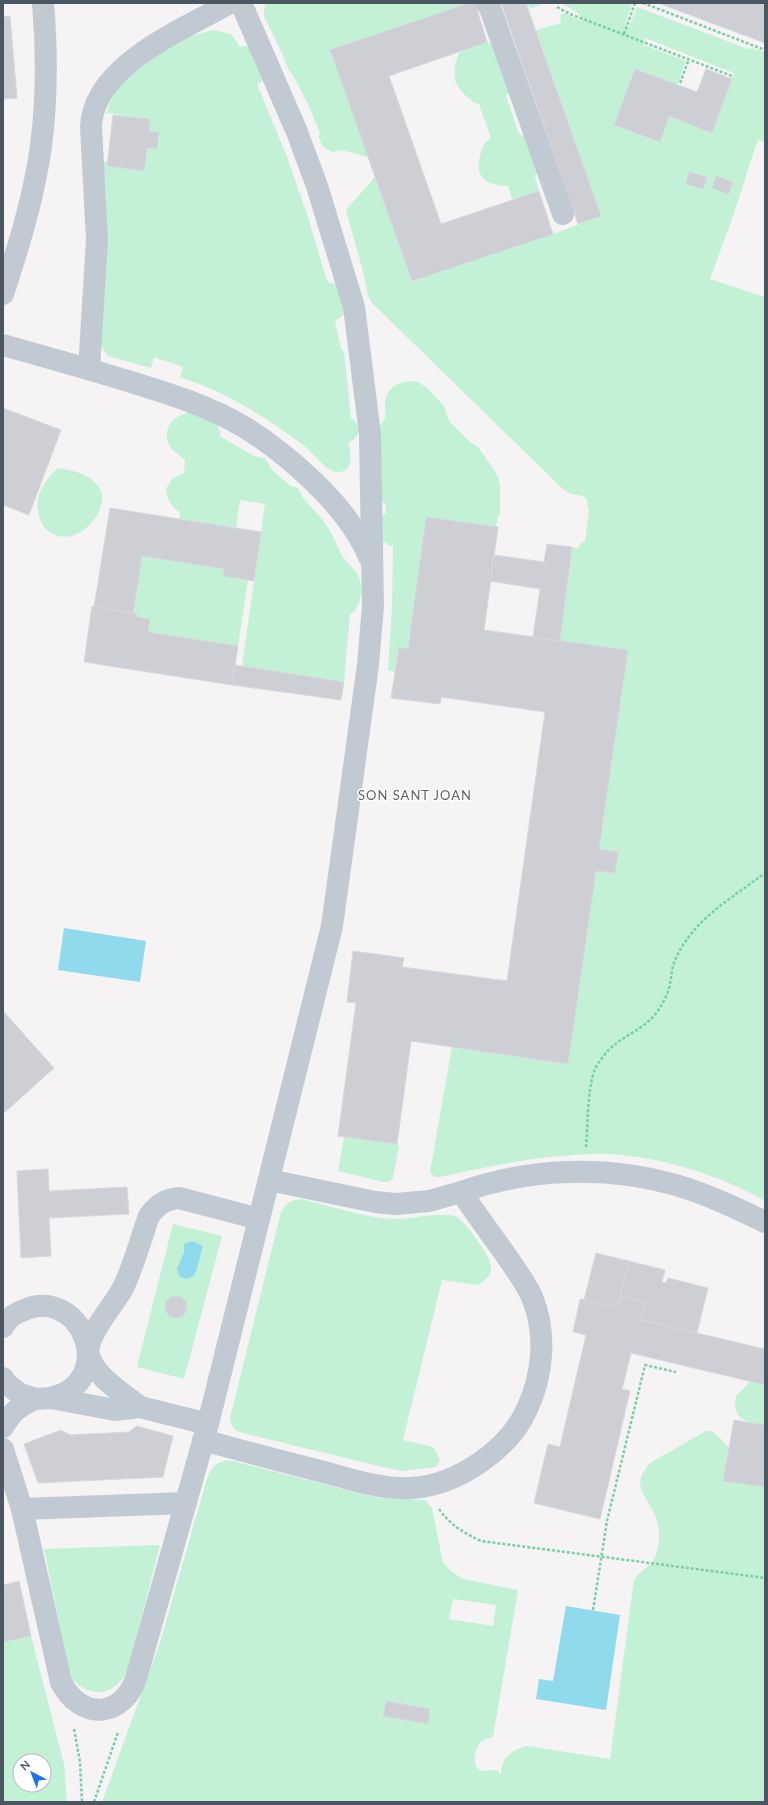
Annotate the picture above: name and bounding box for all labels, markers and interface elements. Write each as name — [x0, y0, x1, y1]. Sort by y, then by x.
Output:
district label: SON SANT JOAN — [358, 787, 472, 803]
north arrow — [12, 1753, 52, 1793]
text: N — [17, 1758, 32, 1773]

